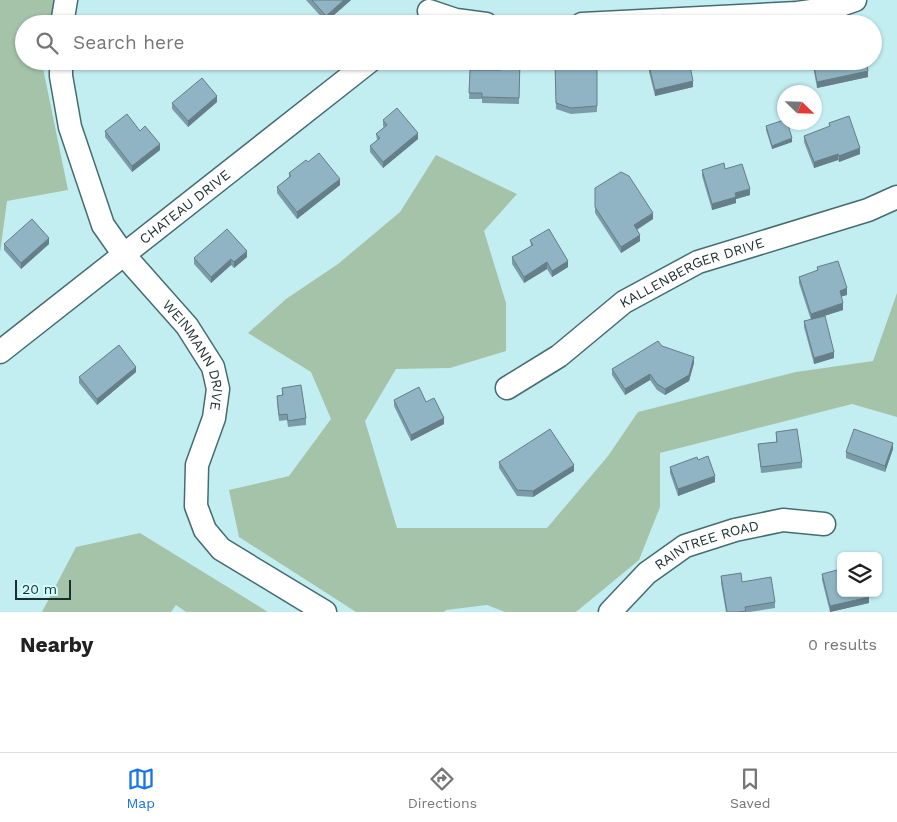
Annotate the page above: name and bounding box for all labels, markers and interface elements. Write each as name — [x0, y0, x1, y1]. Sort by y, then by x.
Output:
search box — [15, 15, 882, 70]
icon: search — [33, 29, 61, 57]
text: Search here — [73, 31, 184, 54]
north arrow — [777, 85, 822, 130]
street label: CHATEAU DRIVE — [136, 166, 233, 247]
street label: KALLENBERGER DRIVE — [617, 234, 766, 311]
street label: WEINMANN DRIVE — [160, 297, 226, 412]
street label: RAINTREE ROAD — [651, 517, 760, 573]
map controls — [837, 552, 882, 597]
button: layers — [837, 552, 882, 597]
scale bar — [15, 577, 71, 600]
text: 20 m — [22, 581, 57, 597]
text: Nearby — [20, 632, 93, 657]
text: 0 results — [808, 635, 877, 654]
tab: Map — [126, 765, 155, 811]
tab: Directions — [408, 765, 477, 811]
tab: Saved — [730, 765, 771, 811]

